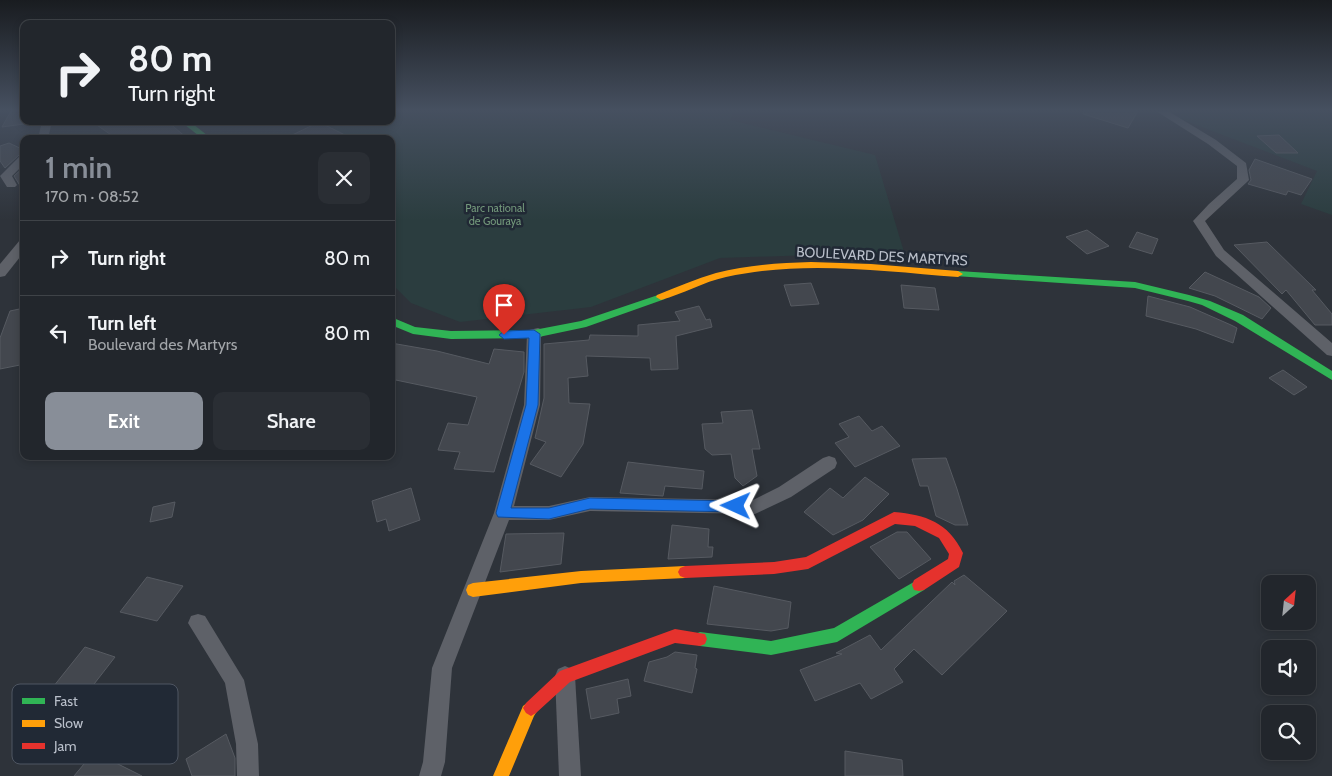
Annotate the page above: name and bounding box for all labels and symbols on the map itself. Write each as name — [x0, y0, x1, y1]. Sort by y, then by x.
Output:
park label: Parc national de Gouraya — [465, 201, 525, 228]
street label: BOULEVARD DES MARTYRS — [796, 243, 968, 269]
pin — [483, 284, 525, 335]
position arrow — [709, 479, 761, 531]
north arrow — [1261, 575, 1316, 630]
legend — [12, 684, 178, 764]
text: Fast — [54, 692, 78, 710]
text: Slow — [54, 714, 83, 732]
text: Jam — [53, 737, 76, 755]

